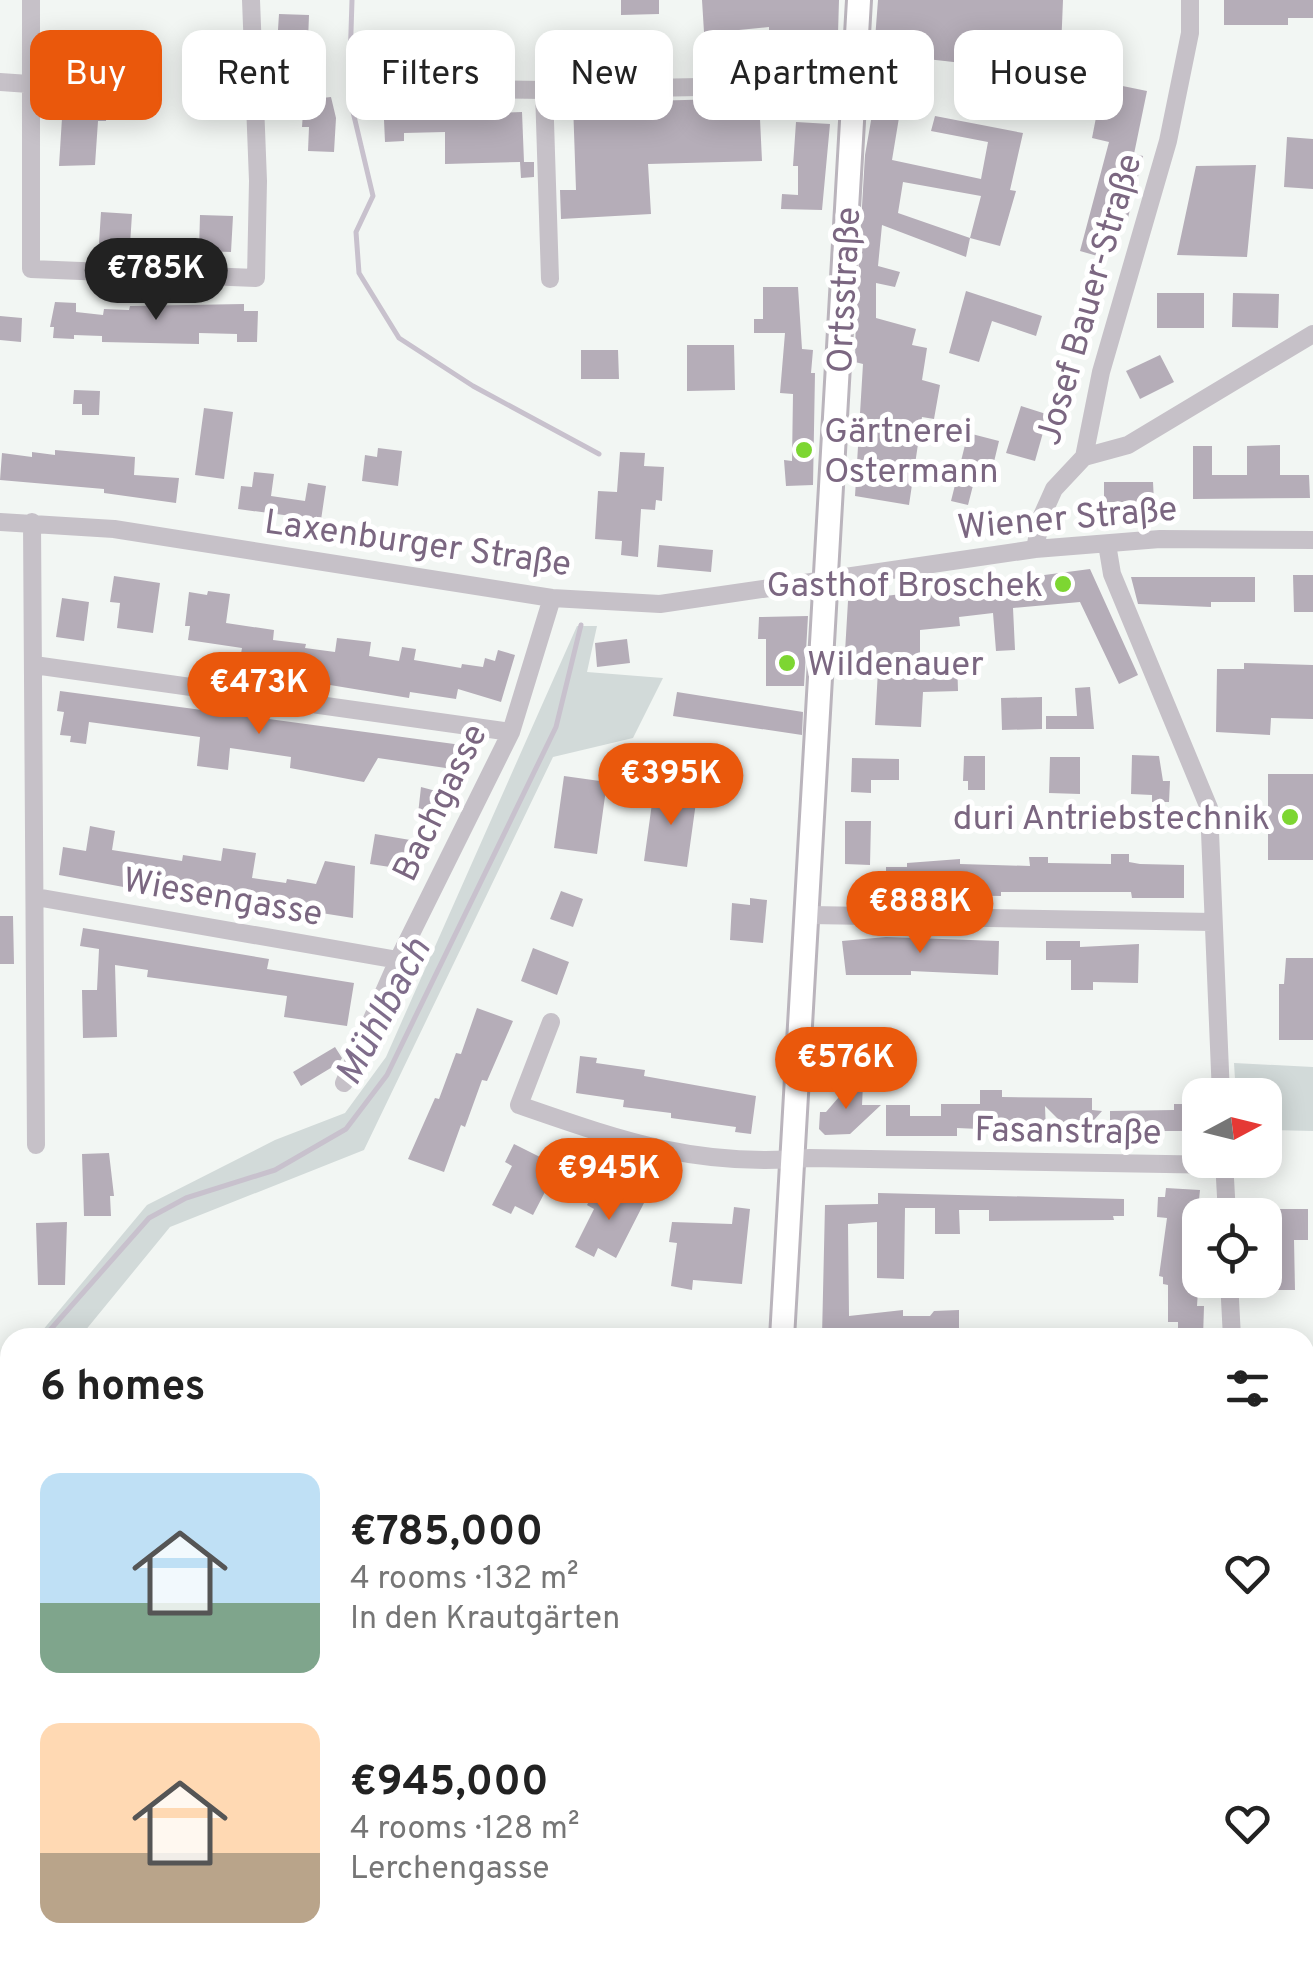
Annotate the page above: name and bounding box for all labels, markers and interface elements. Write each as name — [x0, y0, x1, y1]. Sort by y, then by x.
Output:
chip: Buy — [30, 30, 162, 120]
chip: Rent — [182, 30, 326, 120]
chip: Filters — [346, 30, 515, 120]
chip: New — [535, 30, 673, 120]
chip: Apartment — [693, 30, 934, 120]
chip: House — [954, 30, 1123, 120]
street label: Josef Bauer-Straße — [1028, 149, 1154, 451]
street label: Ortsstraße — [820, 206, 872, 374]
pin: €785K — [86, 238, 226, 323]
text: €785K — [107, 250, 205, 290]
place label: Gärtnerei Ostermann — [824, 411, 999, 495]
marker: Gärtnerei Ostermann — [793, 439, 815, 461]
street label: Wiener Straße — [955, 488, 1179, 552]
street label: Laxenburger Straße — [261, 502, 574, 588]
place label: Gasthof Broschek — [766, 565, 1043, 609]
marker: Gasthof Broschek — [1052, 573, 1074, 595]
place label: Wildenauer — [807, 644, 984, 688]
pin: €473K — [189, 652, 329, 737]
marker: Wildenauer — [776, 652, 798, 674]
text: €473K — [209, 664, 309, 704]
street label: Bachgasse — [385, 717, 499, 889]
pin: €395K — [601, 743, 741, 828]
text: €395K — [620, 755, 722, 795]
place label: duri Antriebstechnik — [953, 798, 1270, 842]
marker: duri Antriebstechnik — [1279, 806, 1301, 828]
street label: Wiesengasse — [119, 860, 326, 938]
pin: €888K — [850, 871, 990, 956]
text: €888K — [868, 883, 972, 923]
water label: Mühlbach — [326, 930, 444, 1095]
pin: €576K — [776, 1027, 916, 1112]
text: €576K — [797, 1039, 895, 1079]
north arrow — [1182, 1078, 1282, 1178]
map controls — [1182, 1078, 1282, 1298]
street label: Fasanstraße — [974, 1109, 1162, 1157]
pin: €945K — [539, 1138, 679, 1223]
text: €945K — [558, 1150, 660, 1190]
button: locate — [1182, 1198, 1282, 1298]
icon: filters — [1220, 1361, 1275, 1416]
text: 6 homes — [40, 1362, 205, 1415]
text: €785,000 — [350, 1507, 543, 1560]
icon: home — [120, 1513, 240, 1633]
icon: heart — [1220, 1546, 1275, 1601]
text: 4 rooms · 132 m² — [350, 1560, 579, 1600]
text: In den Krautgärten — [350, 1600, 620, 1640]
text: €945,000 — [350, 1757, 549, 1810]
icon: home — [120, 1763, 240, 1883]
icon: heart — [1220, 1796, 1275, 1851]
text: 4 rooms · 128 m² — [350, 1810, 580, 1850]
text: Lerchengasse — [350, 1850, 550, 1890]

